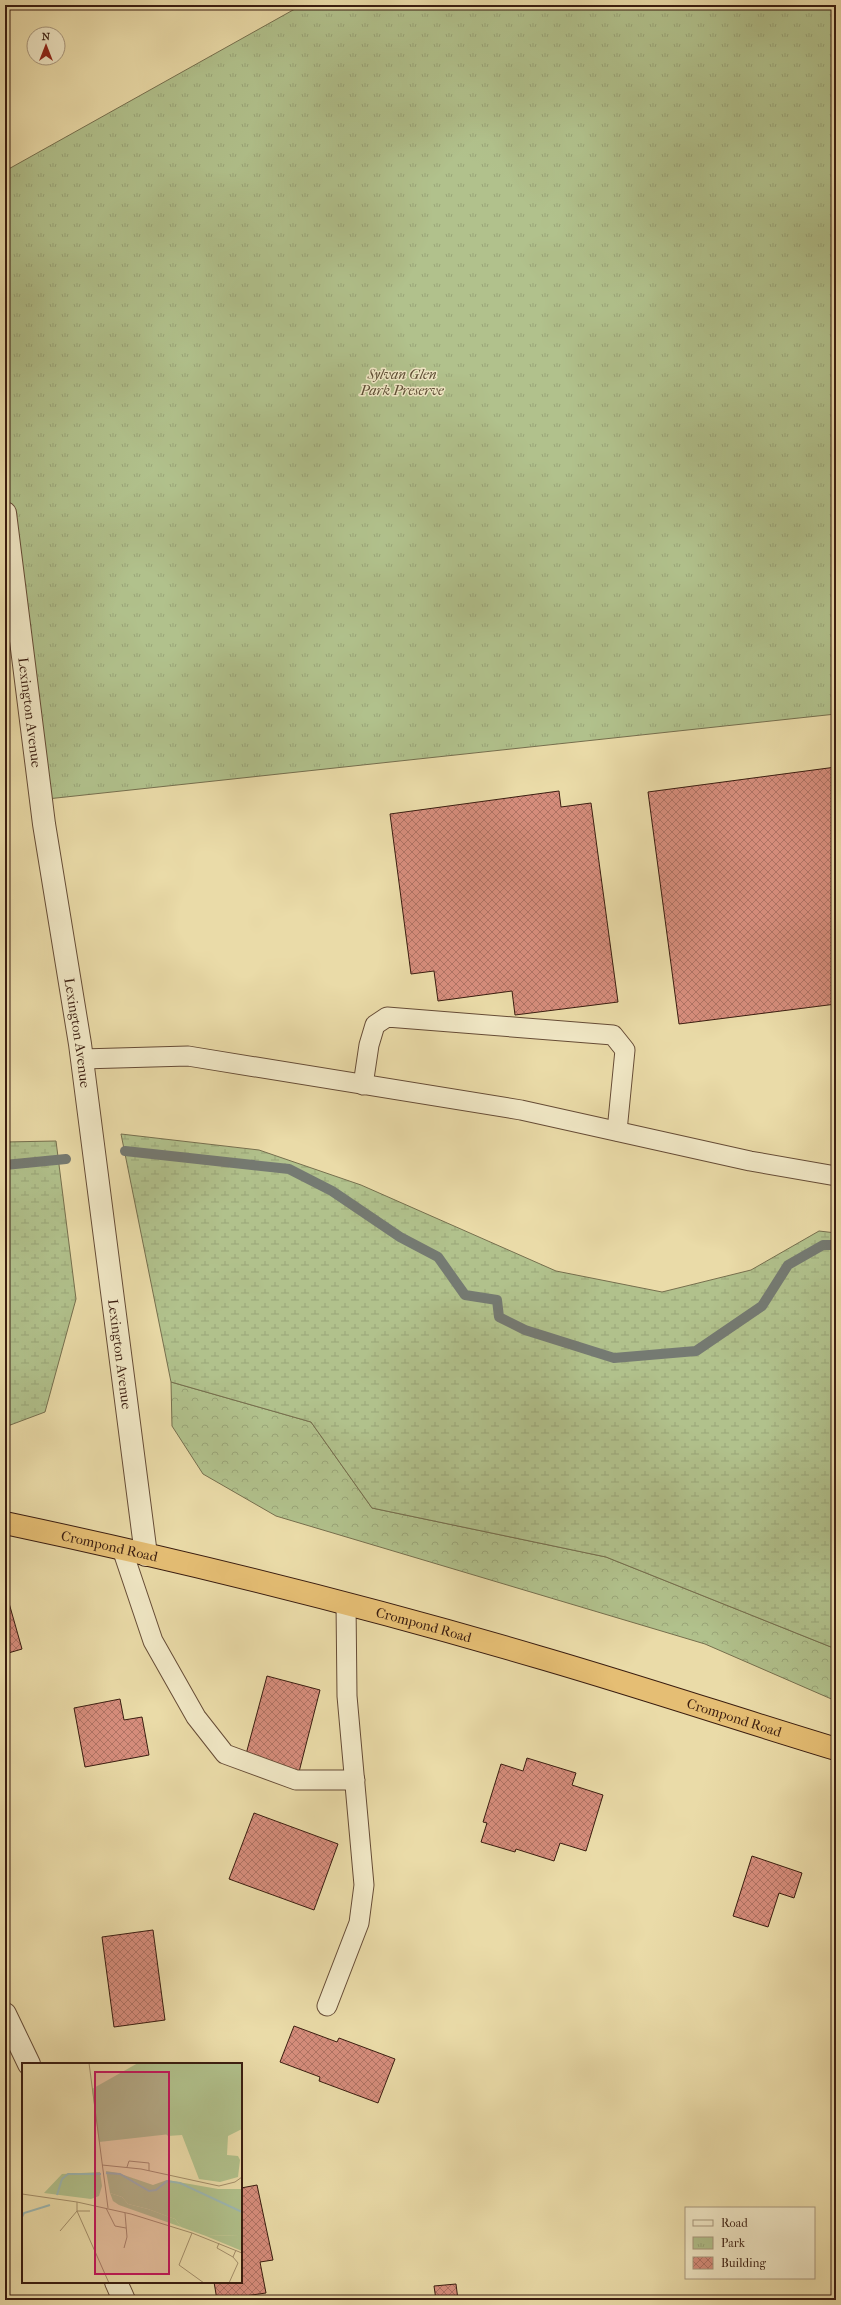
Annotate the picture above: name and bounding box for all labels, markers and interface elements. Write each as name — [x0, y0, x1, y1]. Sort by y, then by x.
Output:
north arrow — [26, 26, 66, 66]
text: N — [42, 30, 51, 43]
park label: Sylvan Glen Park Preserve — [359, 366, 444, 399]
street label: Lexington Avenue — [15, 656, 45, 769]
street label: Lexington Avenue — [61, 977, 94, 1089]
street label: Lexington Avenue — [105, 1298, 136, 1410]
street label: Crompond Road — [60, 1527, 160, 1565]
street label: Crompond Road — [374, 1603, 474, 1646]
street label: Crompond Road — [685, 1694, 784, 1740]
inset map — [22, 2063, 242, 2283]
legend — [685, 2207, 815, 2279]
text: Road — [721, 2216, 748, 2230]
text: Park — [721, 2236, 746, 2250]
text: Building — [721, 2256, 766, 2270]

